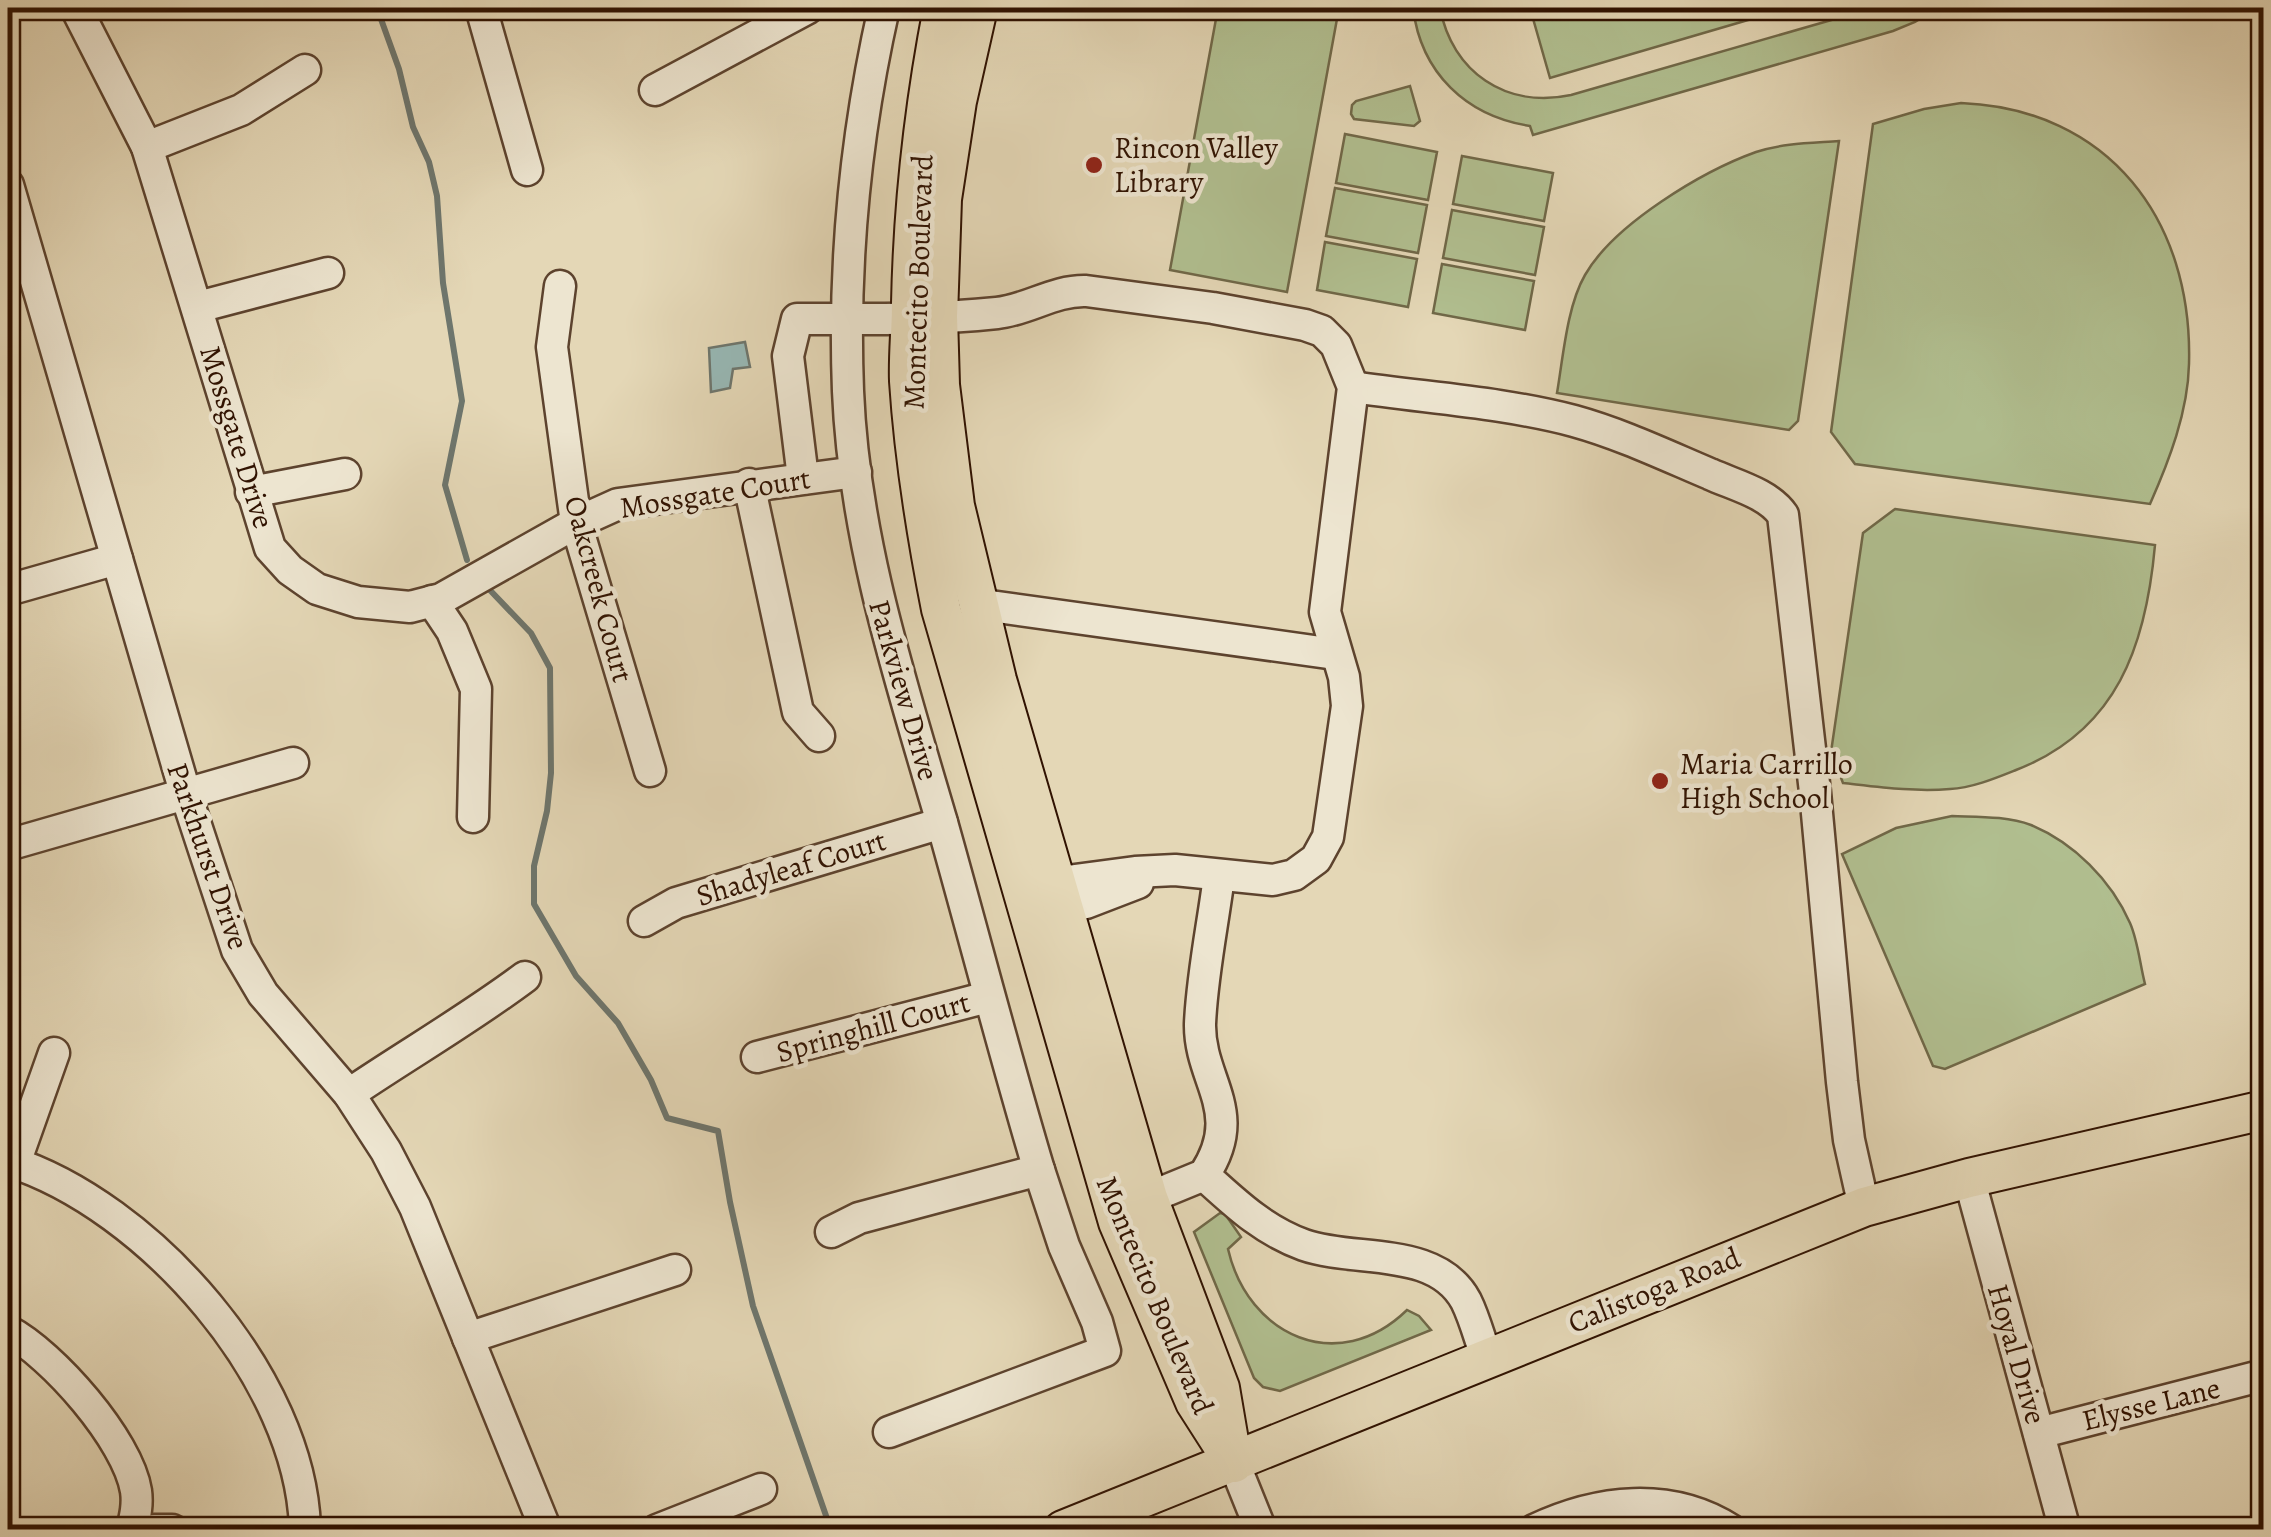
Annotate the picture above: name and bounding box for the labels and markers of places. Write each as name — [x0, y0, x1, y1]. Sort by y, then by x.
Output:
place label: Rincon Valley Library — [1114, 128, 1278, 202]
marker: Rincon Valley Library — [1083, 154, 1105, 176]
place label: Maria Carrillo High School — [1680, 744, 1853, 818]
marker: Maria Carrillo High School — [1649, 770, 1671, 792]

